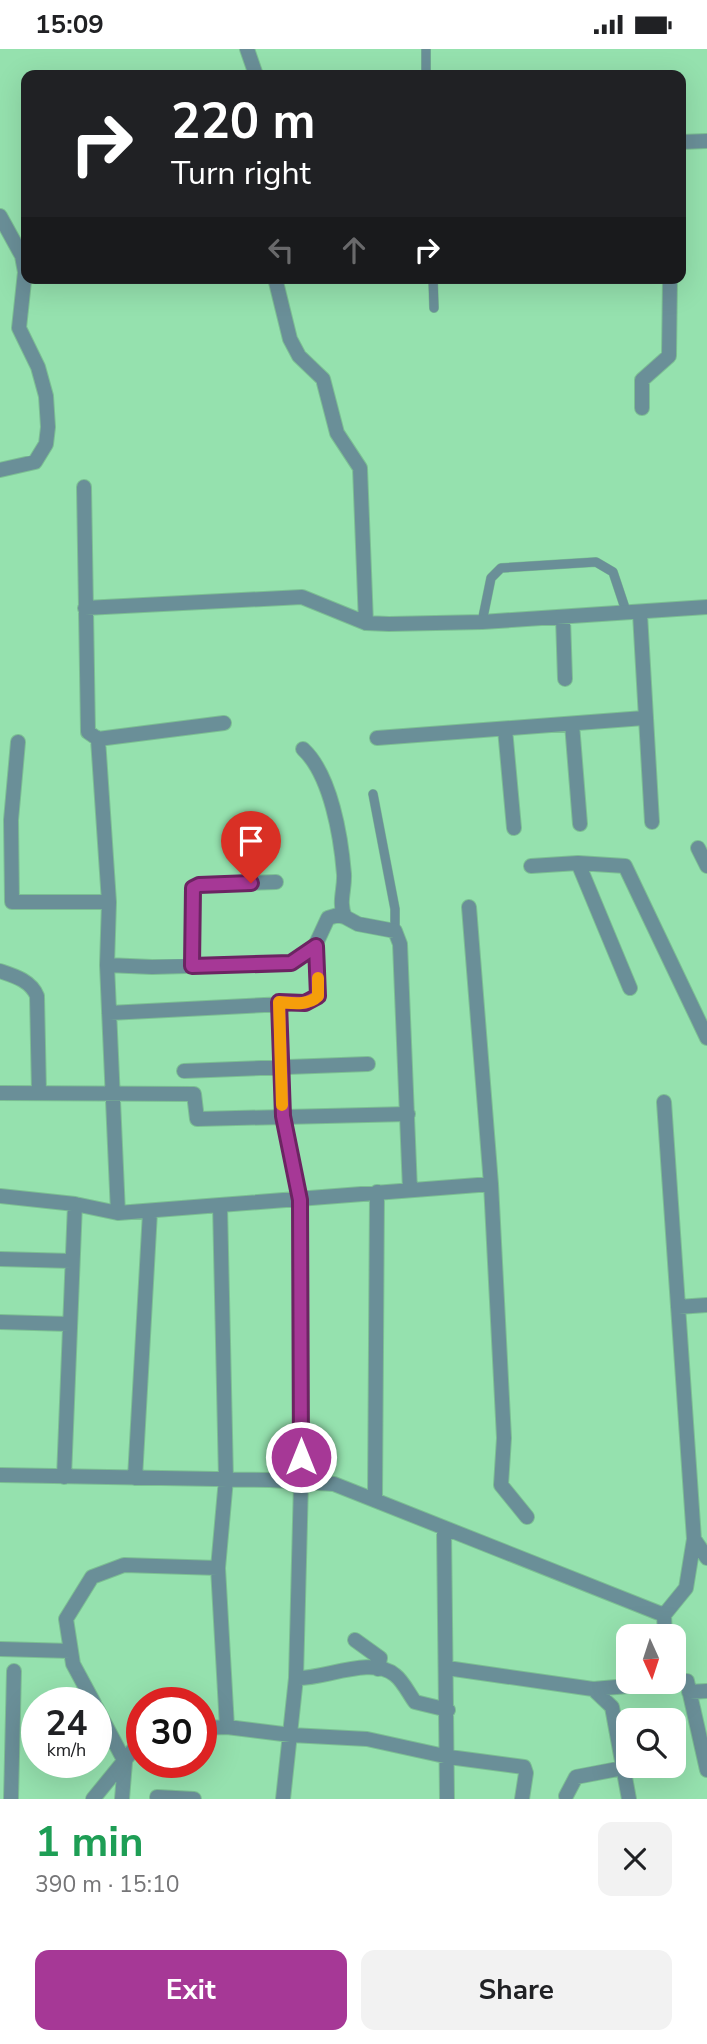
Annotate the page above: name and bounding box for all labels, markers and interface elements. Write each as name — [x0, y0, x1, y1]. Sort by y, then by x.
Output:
text: 15:09 — [35, 7, 104, 42]
text: 220 m — [171, 88, 315, 155]
icon: right — [56, 98, 147, 189]
text: Turn right — [171, 152, 311, 195]
icon: left — [262, 231, 300, 269]
icon: ahead — [335, 231, 373, 269]
icon: right — [408, 231, 446, 269]
pin — [221, 811, 281, 883]
icon: arrive — [232, 822, 270, 860]
position arrow — [264, 1420, 338, 1494]
north arrow — [616, 1624, 686, 1694]
map controls — [616, 1624, 686, 1778]
speed limit sign: 30 — [126, 1687, 217, 1778]
text: 24 — [45, 1700, 88, 1747]
button: search — [616, 1708, 686, 1778]
text: km/h — [47, 1738, 86, 1762]
text: 1 min — [35, 1814, 144, 1871]
button: close — [598, 1822, 672, 1896]
text: 390 m · 15:10 — [35, 1869, 180, 1900]
button: Exit — [35, 1950, 347, 2030]
button: Share — [361, 1950, 672, 2030]

